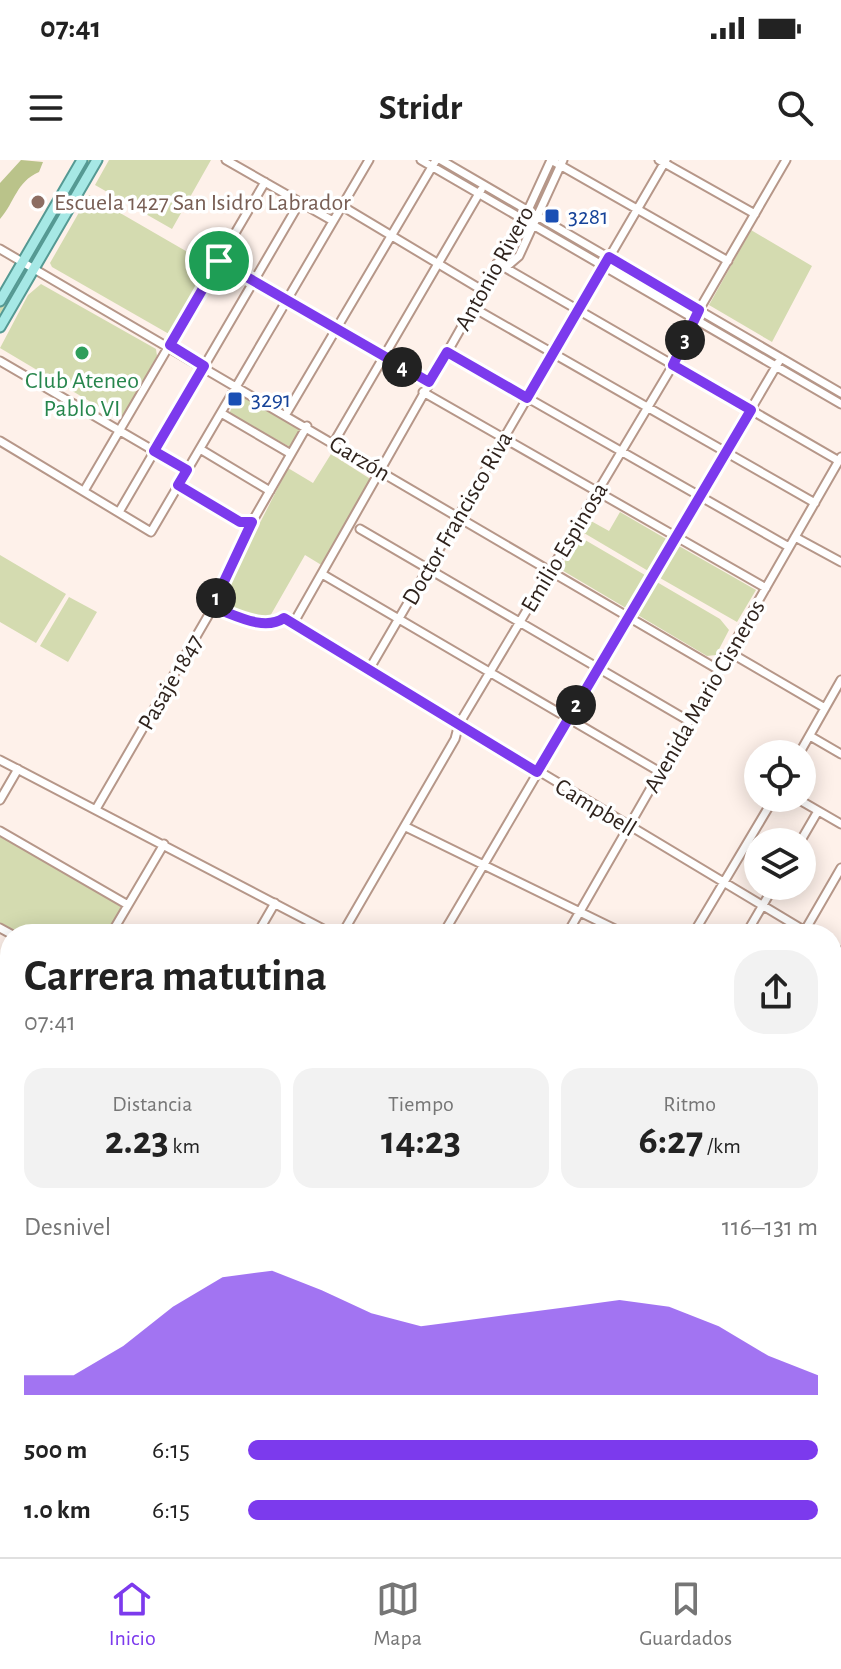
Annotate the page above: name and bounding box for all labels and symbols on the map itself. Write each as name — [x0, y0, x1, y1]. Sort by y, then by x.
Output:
place label: Escuela 1427 San Isidro Labrador — [54, 191, 351, 215]
marker: Escuela 1427 San Isidro Labrador — [29, 193, 47, 211]
street label: Antonio Rivero — [451, 202, 539, 335]
place label: 3281 — [568, 205, 608, 229]
marker: 3281 — [543, 207, 561, 225]
pin — [185, 227, 253, 295]
pin: 3 — [665, 320, 705, 360]
marker: Club Ateneo Pablo VI — [73, 344, 91, 362]
pin: 4 — [382, 347, 422, 387]
place label: Club Ateneo Pablo VI — [25, 369, 139, 421]
place label: 3291 — [251, 388, 291, 412]
marker: 3291 — [226, 390, 244, 408]
street label: Doctor Francisco Riva — [398, 428, 517, 609]
street label: Garzón — [325, 432, 394, 486]
street label: Emilio Espinosa — [517, 479, 613, 616]
pin: 1 — [196, 578, 236, 618]
street label: Avenida Mario Cisneros — [640, 596, 770, 797]
street label: Pasaje 1847 — [134, 631, 208, 734]
pin: 2 — [556, 685, 596, 725]
street label: Campbell — [551, 774, 640, 841]

